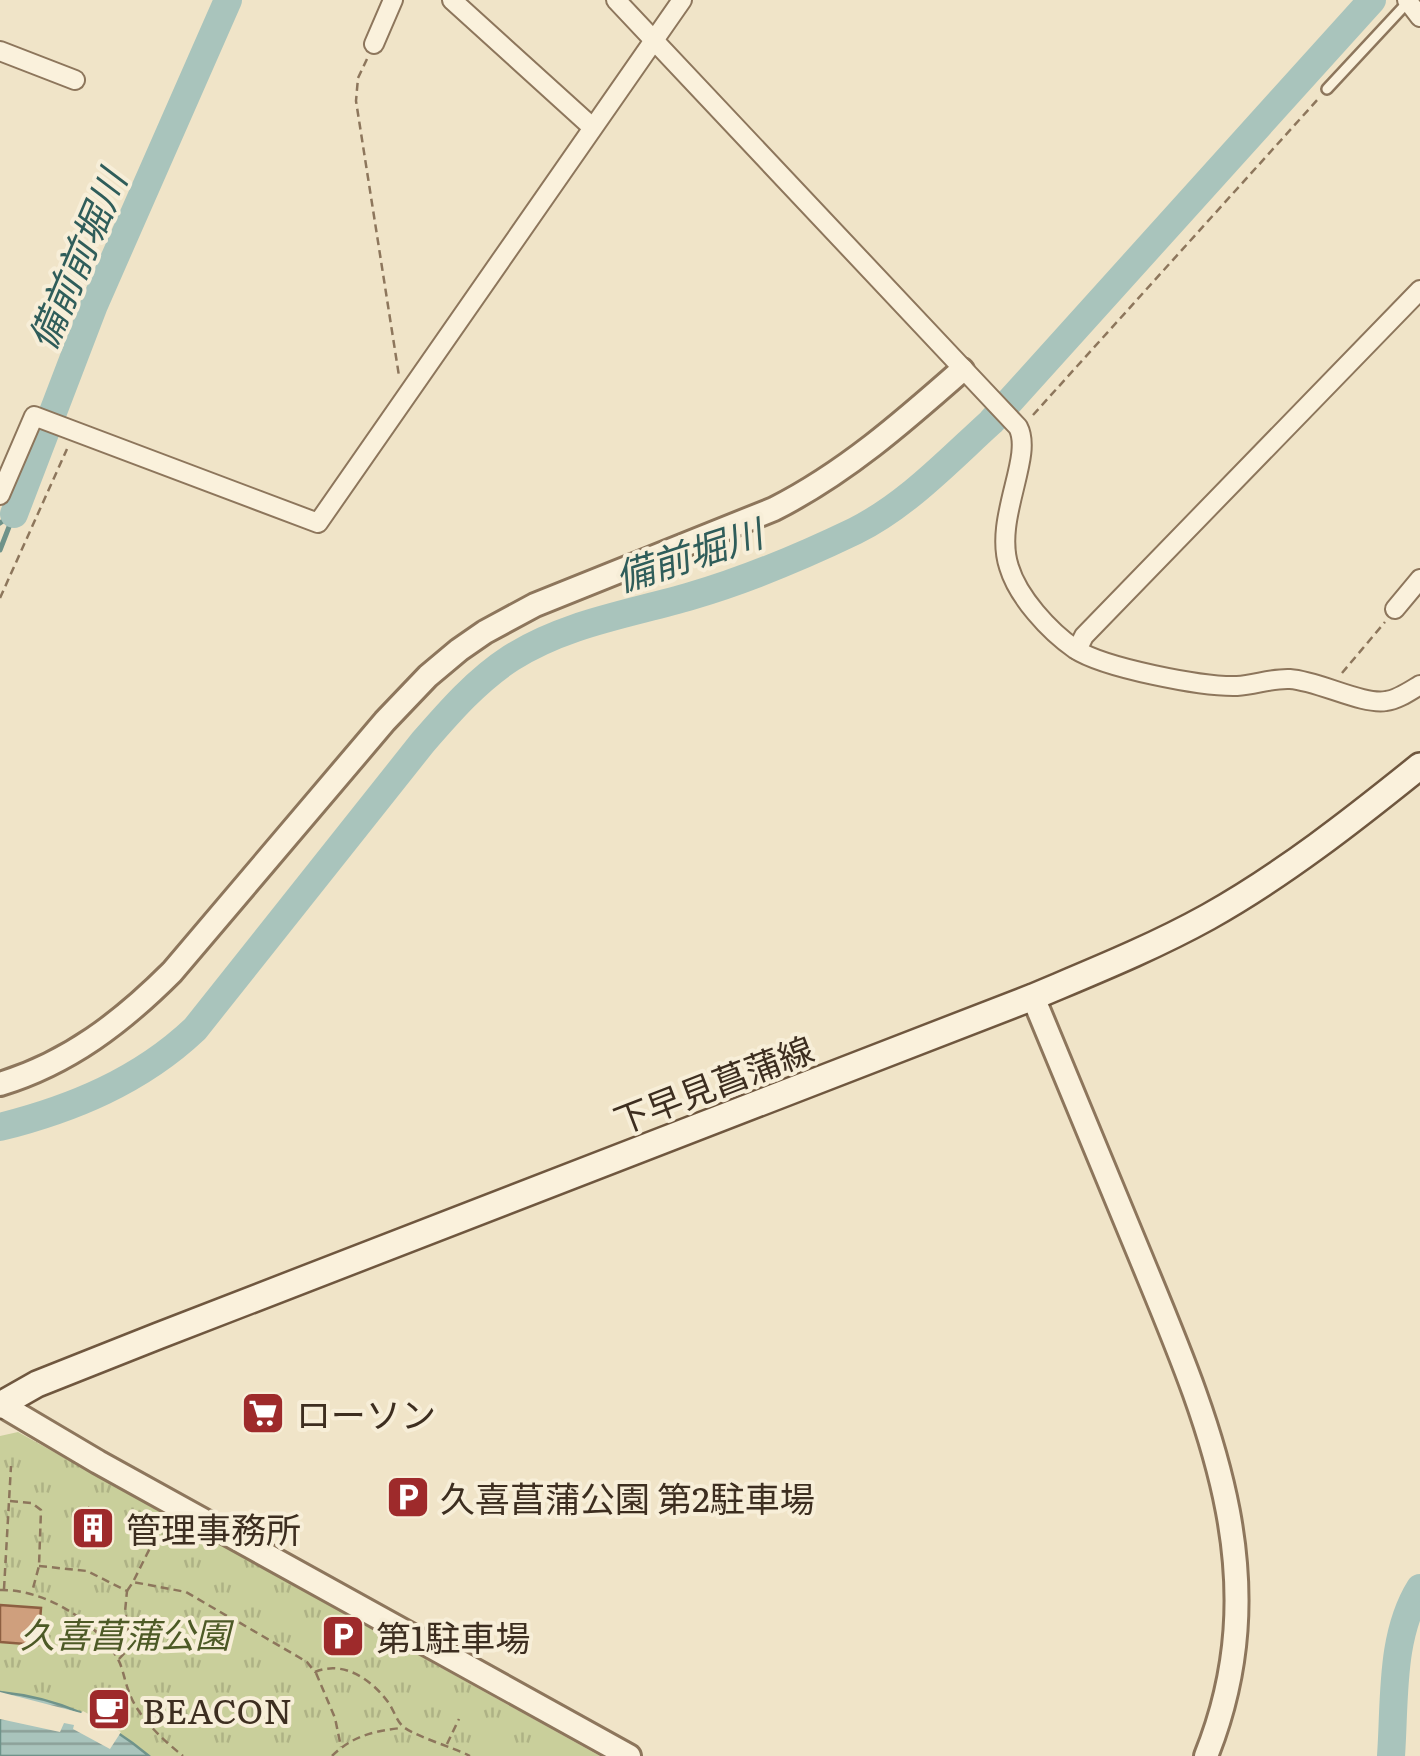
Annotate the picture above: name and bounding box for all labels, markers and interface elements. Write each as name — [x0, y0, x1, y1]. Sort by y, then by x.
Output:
water label: 備前前堀川 — [12, 157, 140, 358]
water label: 備前堀川 — [607, 501, 773, 604]
street label: 下早見菖蒲線 — [606, 1021, 820, 1145]
place label: ローソン — [296, 1387, 436, 1439]
supermarket icon: ローソン — [240, 1390, 286, 1436]
place label: 久喜菖蒲公園 第2駐車場 — [440, 1471, 815, 1523]
parking icon: 久喜菖蒲公園 第2駐車場 — [385, 1474, 431, 1520]
place label: 管理事務所 — [126, 1502, 301, 1554]
building icon: 管理事務所 — [70, 1505, 116, 1551]
park label: 久喜菖蒲公園 — [20, 1607, 235, 1659]
place label: 第1駐車場 — [376, 1610, 530, 1662]
parking icon: 第1駐車場 — [320, 1613, 366, 1659]
place label: BEACON — [142, 1683, 292, 1735]
cafe icon: BEACON — [86, 1686, 132, 1732]

